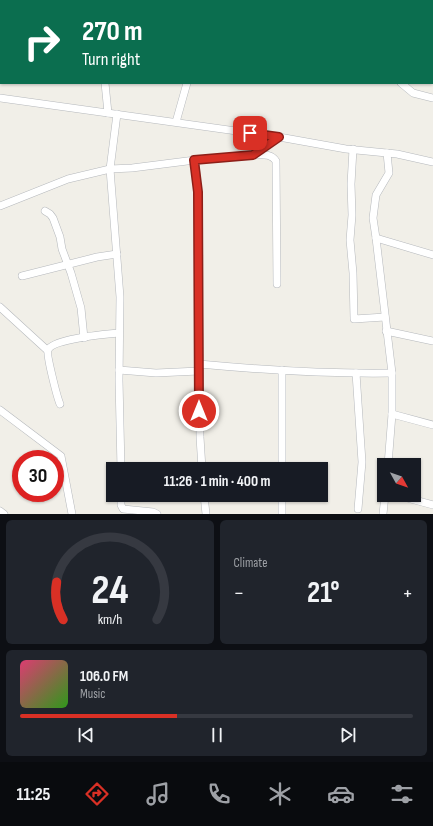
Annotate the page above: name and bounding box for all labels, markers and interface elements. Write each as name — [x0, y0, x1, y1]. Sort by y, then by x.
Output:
text: 270 m — [82, 15, 143, 48]
icon: right — [16, 16, 68, 68]
text: Turn right — [82, 49, 140, 70]
pin — [233, 116, 267, 150]
icon: arrive — [239, 122, 261, 144]
position arrow — [178, 390, 220, 432]
speed limit sign: 30 — [12, 450, 64, 502]
north arrow — [377, 458, 421, 502]
map controls — [377, 458, 421, 502]
text: 11:26 · 1 min · 400 m — [164, 472, 270, 491]
text: Climate — [234, 555, 267, 571]
text: 24 — [91, 566, 128, 615]
text: 21° — [307, 575, 340, 611]
text: − — [234, 580, 244, 607]
text: + — [402, 580, 413, 607]
text: km/h — [97, 611, 122, 628]
text: 106.0 FM — [80, 667, 128, 686]
text: Music — [80, 686, 105, 702]
icon: previous — [75, 724, 97, 746]
icon: pause — [206, 724, 228, 746]
icon: next — [337, 724, 359, 746]
icon: directions — [83, 780, 111, 808]
icon: music — [144, 780, 172, 808]
icon: phone — [205, 780, 233, 808]
icon: climate — [266, 780, 294, 808]
icon: car — [327, 780, 355, 808]
icon: filters — [388, 780, 416, 808]
text: 11:25 — [17, 784, 50, 805]

